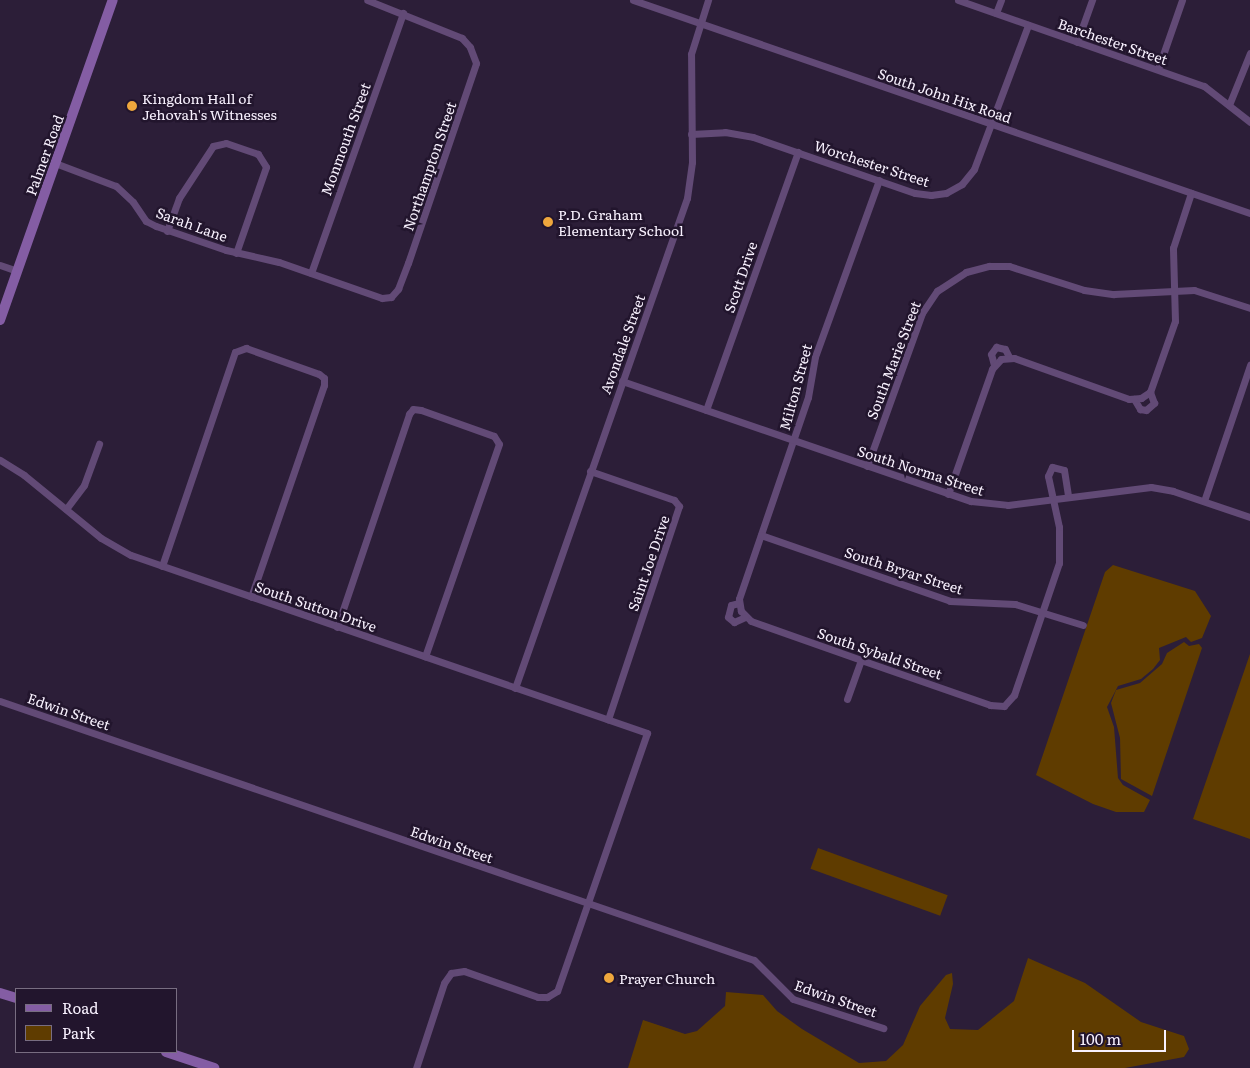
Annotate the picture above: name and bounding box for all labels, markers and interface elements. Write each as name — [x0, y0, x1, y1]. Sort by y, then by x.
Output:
street label: Barchester Street — [1056, 14, 1170, 68]
street label: South John Hix Road — [876, 64, 1014, 126]
street label: Monmouth Street — [317, 80, 373, 198]
place label: Kingdom Hall of Jehovah's Witnesses — [142, 90, 277, 122]
street label: Northampton Street — [399, 99, 459, 233]
marker: Kingdom Hall of Jehovah's Witnesses — [126, 100, 138, 112]
street label: Palmer Road — [22, 112, 66, 198]
street label: Worchester Street — [812, 136, 932, 190]
street label: Sarah Lane — [154, 203, 230, 245]
place label: P.D. Graham Elementary School — [558, 206, 684, 238]
marker: P.D. Graham Elementary School — [542, 216, 554, 228]
street label: Scott Drive — [720, 239, 760, 315]
street label: Avondale Street — [596, 292, 648, 396]
street label: South Marie Street — [863, 299, 923, 421]
street label: Milton Street — [775, 342, 815, 432]
street label: South Norma Street — [855, 442, 987, 498]
street label: Saint Joe Drive — [624, 513, 672, 613]
street label: South Bryar Street — [843, 543, 965, 597]
street label: South Sutton Drive — [253, 577, 379, 635]
street label: South Sybald Street — [816, 624, 944, 682]
street label: Edwin Street — [26, 689, 112, 733]
street label: Edwin Street — [409, 822, 495, 866]
place label: Prayer Church — [619, 970, 715, 986]
marker: Prayer Church — [603, 972, 615, 984]
street label: Edwin Street — [793, 976, 879, 1020]
legend — [15, 988, 178, 1053]
text: Road — [62, 996, 98, 1019]
scale bar — [1075, 1020, 1169, 1052]
text: Park — [62, 1021, 95, 1044]
text: 100 m — [1080, 1027, 1121, 1050]

